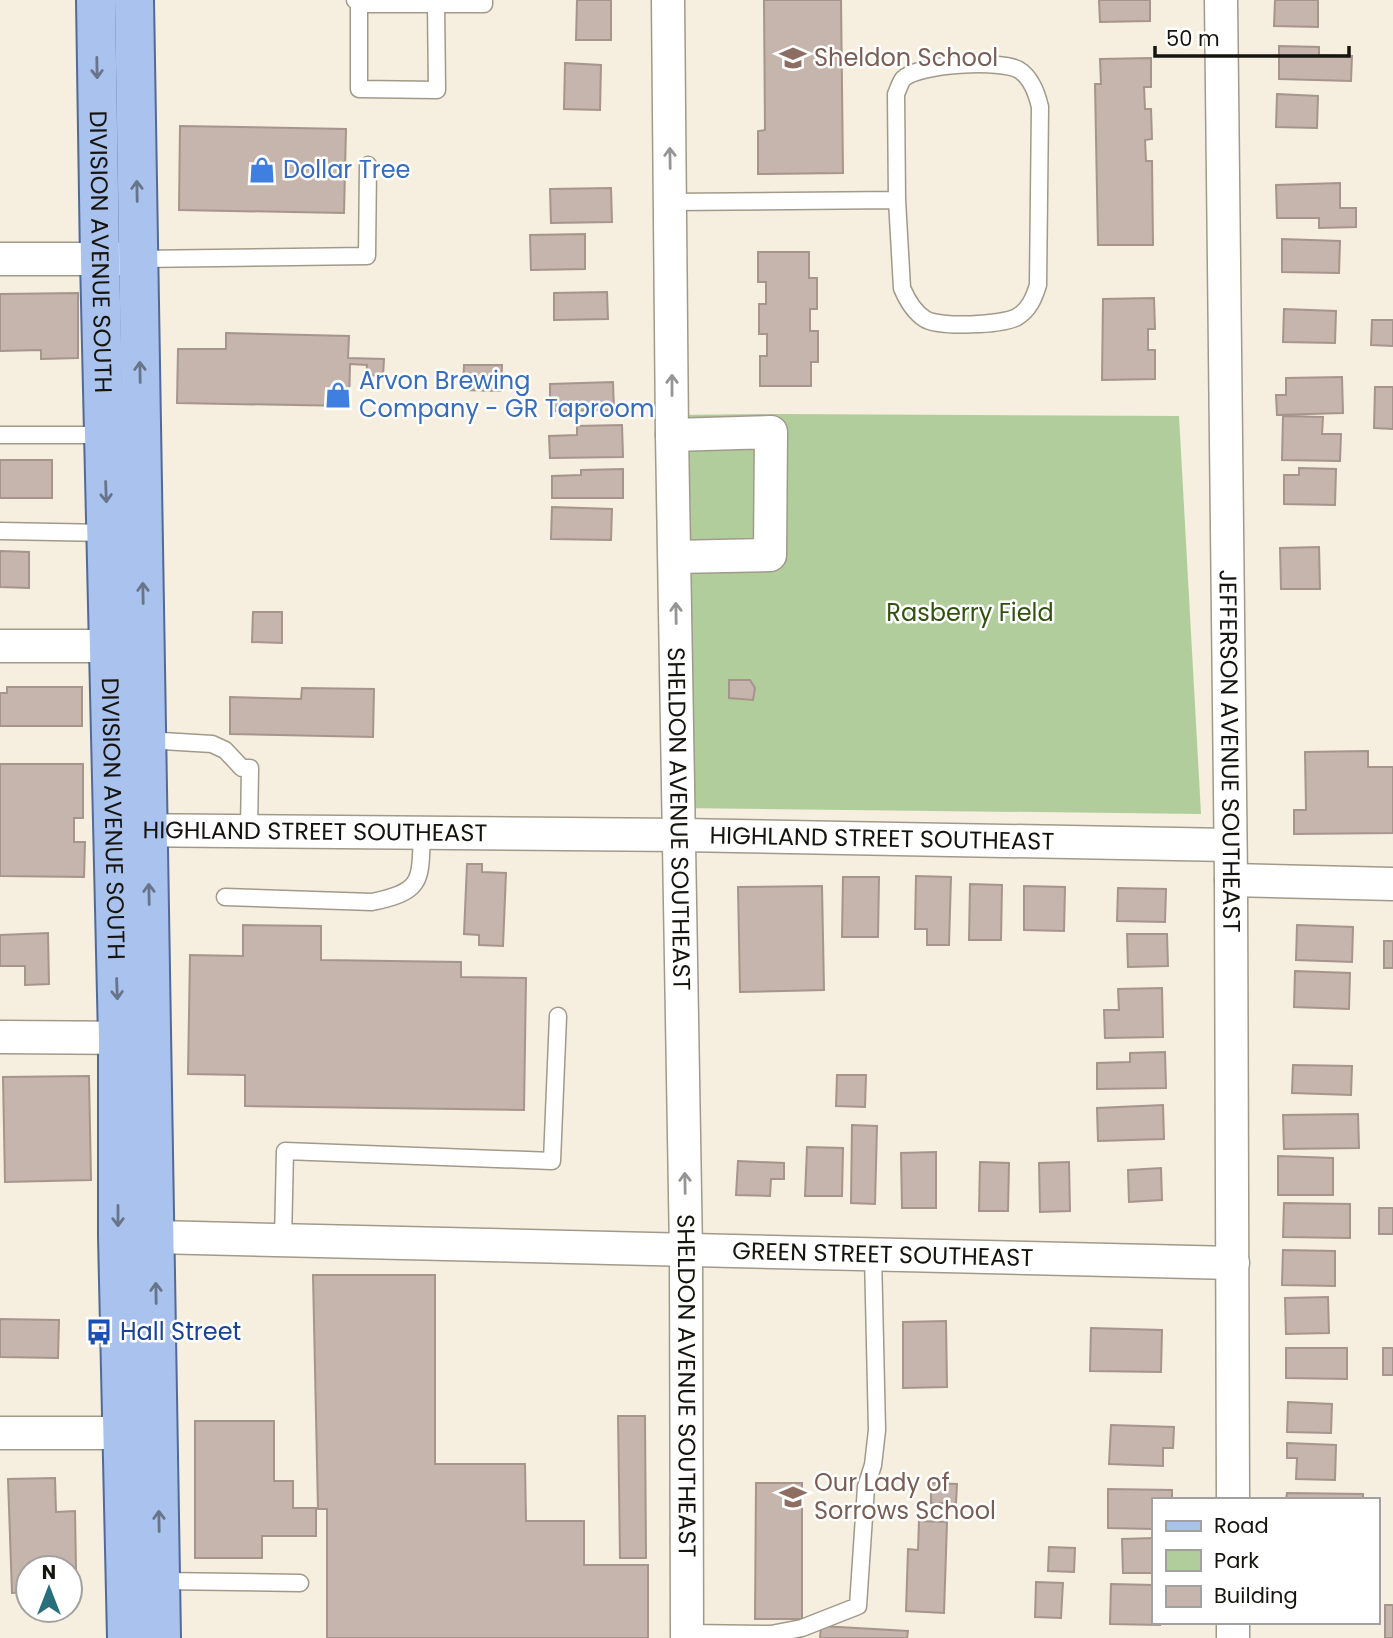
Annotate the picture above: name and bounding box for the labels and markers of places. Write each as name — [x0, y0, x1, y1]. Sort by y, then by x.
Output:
place label: Sheldon School — [814, 41, 998, 74]
school or university icon: Sheldon School — [778, 43, 808, 73]
place label: Dollar Tree — [283, 153, 410, 186]
shop icon: Dollar Tree — [247, 155, 277, 185]
place label: Arvon Brewing Company - GR Taproom — [359, 364, 654, 425]
shop icon: Arvon Brewing Company - GR Taproom — [323, 380, 353, 410]
place label: Hall Street — [120, 1315, 241, 1348]
bus stop icon: Hall Street — [84, 1317, 114, 1347]
place label: Our Lady of Sorrows School — [814, 1466, 996, 1527]
school or university icon: Our Lady of Sorrows School — [778, 1482, 808, 1512]

